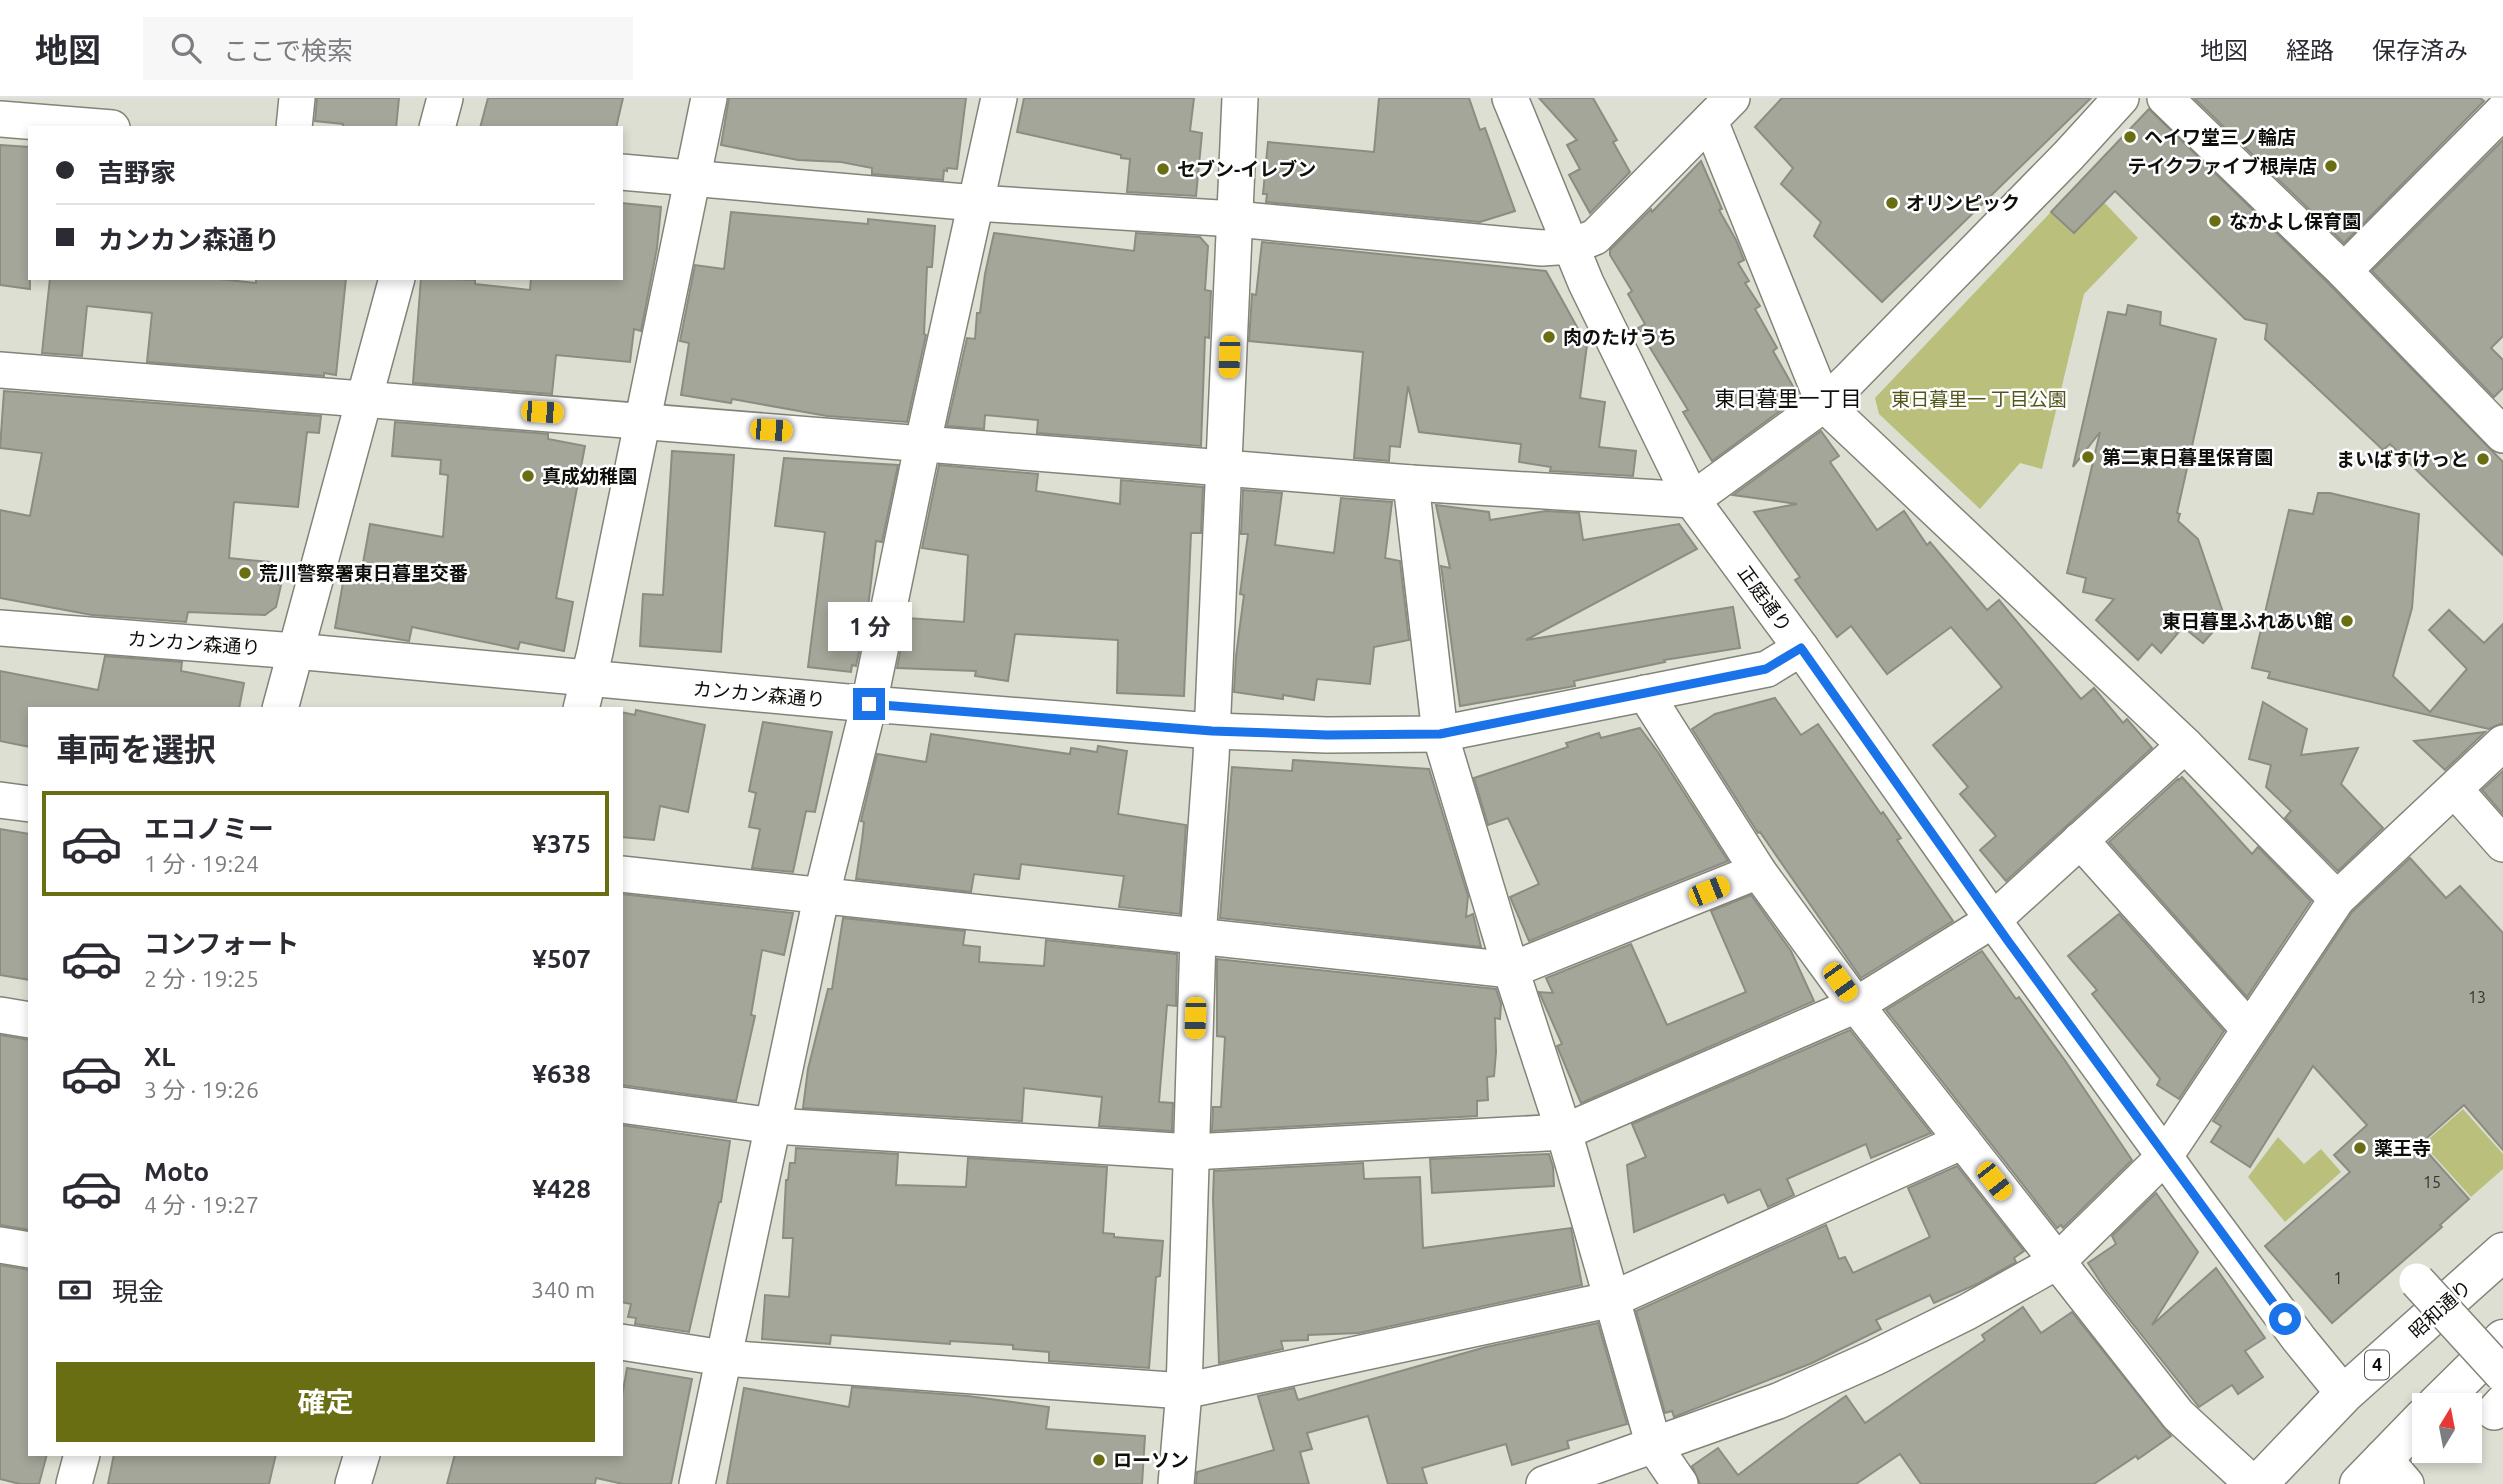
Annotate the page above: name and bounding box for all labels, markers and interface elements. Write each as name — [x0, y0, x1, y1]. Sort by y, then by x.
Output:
search box — [143, 17, 633, 80]
icon: search — [167, 29, 205, 67]
text: 地図 — [35, 31, 101, 68]
text: ここで検索 — [223, 36, 353, 65]
text: 地図 — [2200, 37, 2248, 64]
text: 経路 — [2286, 37, 2334, 64]
text: 保存済み — [2372, 37, 2468, 64]
place label: ヘイワ堂三ノ輪店 — [2144, 126, 2296, 148]
marker: ヘイワ堂三ノ輪店 — [2122, 129, 2138, 145]
place label: テイクファイブ根岸店 — [2127, 155, 2317, 177]
text: 吉野家 — [98, 158, 176, 187]
place label: セブン-イレブン — [1177, 158, 1316, 180]
marker: テイクファイブ根岸店 — [2323, 158, 2339, 174]
marker: セブン-イレブン — [1155, 161, 1171, 177]
place label: オリンピック — [1906, 192, 2020, 214]
marker: オリンピック — [1884, 195, 1900, 211]
place label: なかよし保育園 — [2229, 210, 2361, 232]
marker: なかよし保育園 — [2207, 213, 2223, 229]
text: カンカン森通り — [98, 225, 280, 254]
place label: 肉のたけうち — [1563, 326, 1677, 348]
marker: 肉のたけうち — [1541, 329, 1557, 345]
car — [1218, 336, 1241, 378]
district label: 東日暮里一丁目 — [1715, 386, 1862, 410]
park label: 東日暮里一 丁目公園 — [1891, 388, 2067, 410]
car — [521, 400, 564, 424]
car — [750, 418, 793, 442]
place label: 第二東日暮里保育園 — [2102, 446, 2273, 468]
place label: まいばすけっと — [2336, 448, 2469, 470]
marker: 第二東日暮里保育園 — [2080, 449, 2096, 465]
marker: まいばすけっと — [2475, 451, 2491, 467]
place label: 真成幼稚園 — [542, 465, 637, 487]
marker: 真成幼稚園 — [520, 468, 536, 484]
place label: 荒川警察署東日暮里交番 — [259, 562, 468, 584]
street label: 正庭通り — [1734, 562, 1796, 636]
marker: 荒川警察署東日暮里交番 — [237, 565, 253, 581]
callout: 1 分 — [827, 602, 911, 652]
place label: 東日暮里ふれあい館 — [2162, 610, 2333, 632]
marker: 東日暮里ふれあい館 — [2339, 613, 2355, 629]
text: 1 分 — [849, 614, 891, 639]
street label: カンカン森通り — [127, 627, 261, 659]
street label: カンカン森通り — [692, 677, 826, 711]
route end — [853, 688, 885, 720]
text: 車両を選択 — [56, 731, 216, 767]
icon: car — [60, 812, 123, 875]
text: エコノミー — [144, 814, 274, 843]
text: ¥375 — [532, 829, 591, 858]
text: 1 分 · 19:24 — [144, 851, 259, 876]
car — [1686, 873, 1733, 909]
icon: car — [60, 927, 123, 990]
text: コンフォート — [144, 929, 299, 958]
text: ¥507 — [532, 944, 591, 973]
car — [1820, 959, 1861, 1005]
text: 2 分 · 19:25 — [144, 966, 259, 991]
house number: 13 — [2468, 988, 2486, 1006]
car — [1184, 997, 1207, 1039]
icon: car — [60, 1042, 123, 1105]
text: XL — [144, 1042, 175, 1071]
text: ¥638 — [532, 1059, 591, 1088]
text: 3 分 · 19:26 — [144, 1077, 259, 1102]
place label: 薬王寺 — [2374, 1137, 2431, 1159]
marker: 薬王寺 — [2352, 1140, 2368, 1156]
icon: car — [60, 1157, 123, 1220]
text: Moto — [144, 1157, 209, 1186]
car — [1973, 1158, 2016, 1204]
house number: 15 — [2423, 1173, 2441, 1191]
text: ¥428 — [532, 1174, 591, 1203]
text: 4 分 · 19:27 — [144, 1192, 259, 1217]
house number: 1 — [2333, 1269, 2343, 1287]
icon: cash — [56, 1271, 94, 1309]
street label: 昭和通り — [2404, 1275, 2476, 1343]
text: 現金 — [112, 1277, 164, 1306]
text: 340 m — [531, 1277, 595, 1302]
route start — [2269, 1303, 2301, 1335]
road number: 4 — [2365, 1350, 2389, 1380]
button: 確定 — [56, 1362, 595, 1442]
north arrow — [2412, 1393, 2482, 1463]
map controls — [2412, 1393, 2482, 1463]
place label: ローソン — [1113, 1449, 1189, 1471]
marker: ローソン — [1091, 1452, 1107, 1468]

